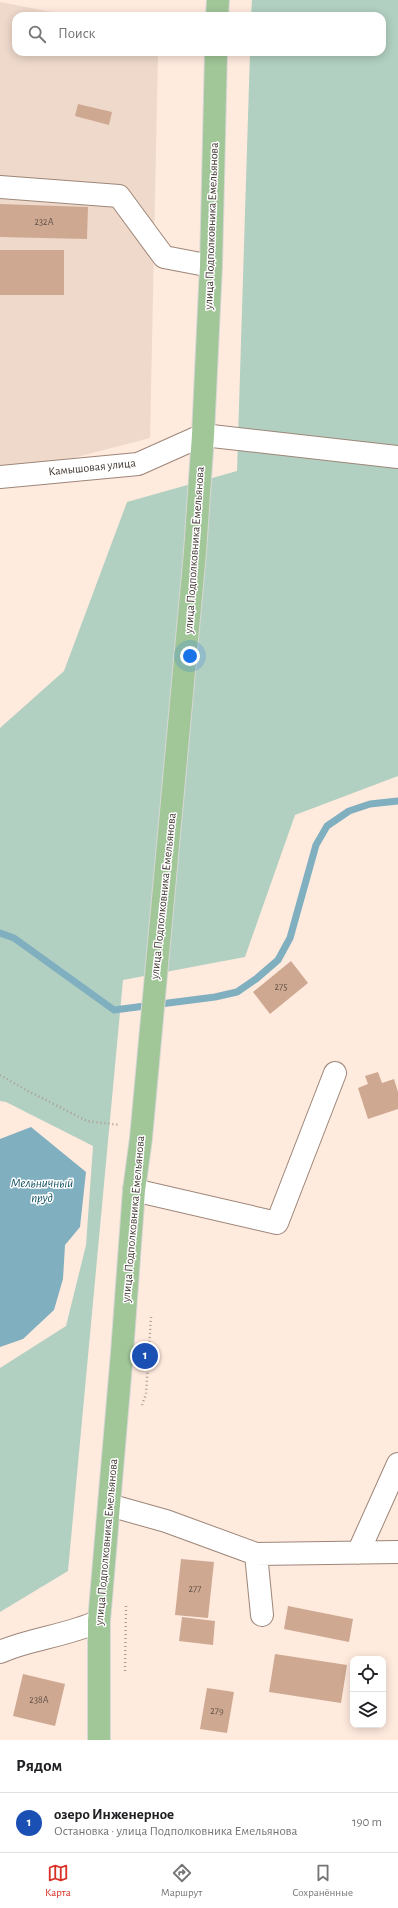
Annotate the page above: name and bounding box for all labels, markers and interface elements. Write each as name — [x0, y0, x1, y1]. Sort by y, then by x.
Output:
search box — [12, 12, 386, 56]
icon: search — [26, 23, 48, 45]
text: Поиск — [58, 26, 96, 41]
street label: улица Подполковника Емельянова — [202, 142, 221, 311]
house number: 232А — [34, 217, 54, 227]
street label: Камышовая улица — [48, 456, 137, 479]
street label: улица Подполковника Емельянова — [182, 466, 207, 635]
your location — [180, 646, 200, 666]
street label: улица Подполковника Емельянова — [148, 812, 179, 981]
house number: 275 — [275, 982, 287, 992]
street label: улица Подполковника Емельянова — [120, 1135, 147, 1304]
water label: Мельничный пруд — [11, 1177, 73, 1205]
pin: 1 — [132, 1341, 158, 1371]
street label: улица Подполковника Емельянова — [93, 1458, 120, 1627]
house number: 277 — [189, 1584, 201, 1594]
map controls — [350, 1656, 386, 1728]
button: locate — [350, 1656, 386, 1692]
button: layers — [350, 1692, 386, 1728]
house number: 238А — [29, 1695, 49, 1705]
house number: 279 — [210, 1706, 224, 1716]
text: Рядом — [16, 1757, 62, 1774]
text: озеро Инженерное — [54, 1807, 174, 1822]
text: 1 — [27, 1816, 31, 1829]
text: 190 m — [352, 1816, 382, 1829]
text: Остановка · улица Подполковника Емельянова — [54, 1825, 298, 1838]
tab: Карта — [45, 1862, 71, 1899]
tab: Маршрут — [161, 1862, 202, 1899]
tab: Сохранённые — [292, 1862, 353, 1899]

